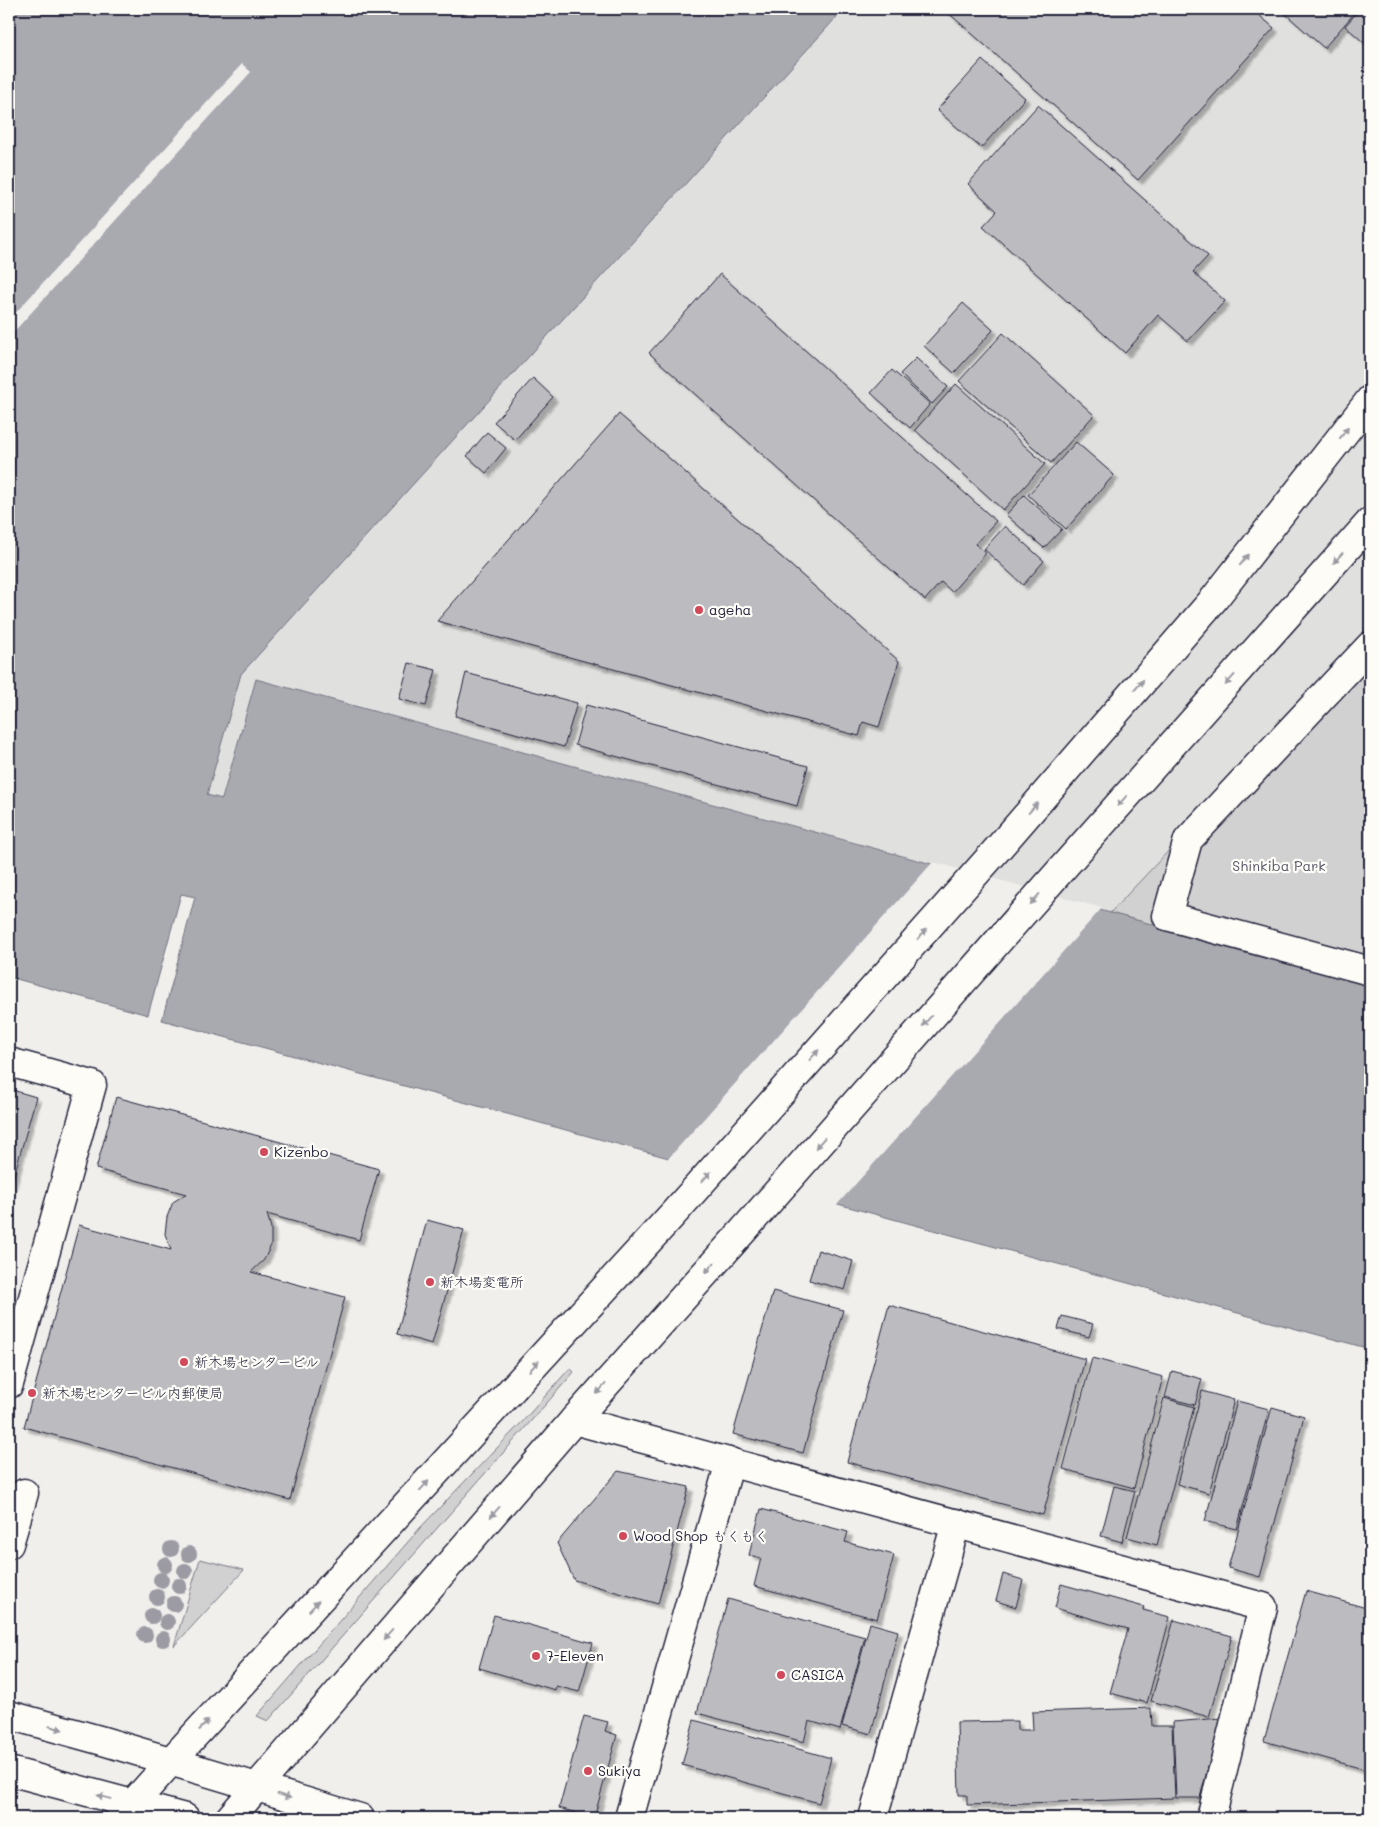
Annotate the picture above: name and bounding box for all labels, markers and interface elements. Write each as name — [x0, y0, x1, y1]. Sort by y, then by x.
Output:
one-way arrow — [1339, 426, 1350, 439]
one-way arrow — [1332, 552, 1344, 564]
one-way arrow — [1238, 554, 1249, 567]
place label: ageha — [709, 600, 751, 619]
marker: ageha — [693, 604, 705, 616]
one-way arrow — [1224, 673, 1236, 685]
one-way arrow — [1134, 678, 1145, 691]
one-way arrow — [1116, 795, 1127, 808]
one-way arrow — [1027, 802, 1039, 814]
park label: Shinkiba Park — [1232, 856, 1326, 875]
one-way arrow — [1029, 893, 1040, 906]
one-way arrow — [916, 928, 928, 940]
one-way arrow — [922, 1015, 933, 1028]
one-way arrow — [808, 1050, 820, 1062]
one-way arrow — [814, 1137, 826, 1149]
place label: Kizenbo — [274, 1142, 328, 1161]
marker: Kizenbo — [258, 1146, 270, 1158]
one-way arrow — [701, 1170, 712, 1183]
one-way arrow — [704, 1262, 716, 1274]
place label: 新木場変電所 — [440, 1272, 524, 1291]
marker: 新木場変電所 — [424, 1276, 436, 1288]
place label: 新木場センタービル — [194, 1352, 319, 1371]
marker: 新木場センタービル — [178, 1356, 190, 1368]
one-way arrow — [528, 1361, 540, 1373]
place label: 新木場センタービル内郵便局 — [42, 1383, 223, 1402]
one-way arrow — [595, 1383, 607, 1395]
marker: 新木場センタービル内郵便局 — [26, 1387, 38, 1399]
one-way arrow — [418, 1480, 430, 1492]
one-way arrow — [489, 1505, 500, 1518]
place label: Wood Shop もくもく — [633, 1526, 768, 1545]
marker: Wood Shop もくもく — [617, 1530, 629, 1542]
one-way arrow — [308, 1600, 320, 1612]
one-way arrow — [383, 1628, 394, 1641]
place label: 7-Eleven — [546, 1646, 604, 1665]
marker: 7-Eleven — [530, 1650, 542, 1662]
place label: CASICA — [791, 1665, 844, 1684]
marker: CASICA — [775, 1669, 787, 1681]
one-way arrow — [198, 1720, 210, 1732]
one-way arrow — [48, 1724, 63, 1732]
place label: Sukiya — [598, 1761, 641, 1780]
marker: Sukiya — [582, 1765, 594, 1777]
one-way arrow — [277, 1792, 292, 1800]
one-way arrow — [97, 1793, 112, 1801]

